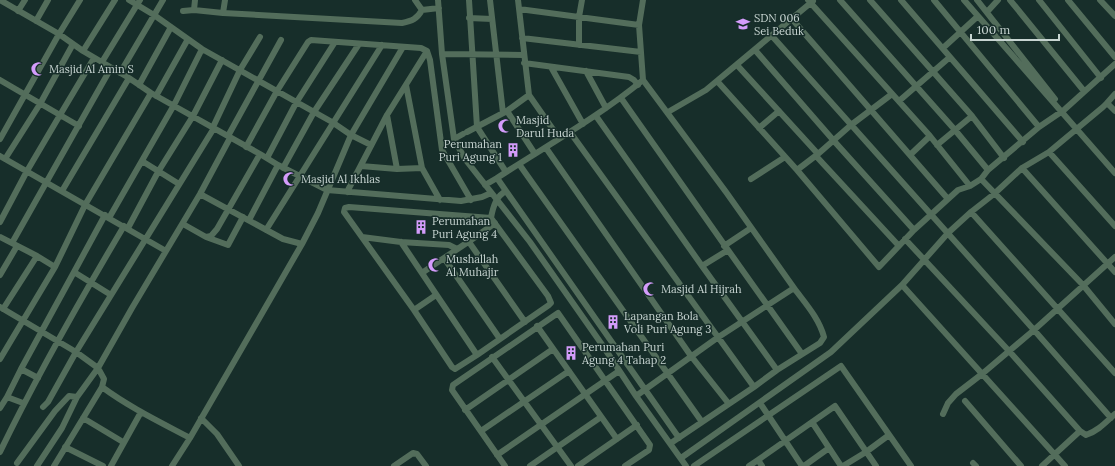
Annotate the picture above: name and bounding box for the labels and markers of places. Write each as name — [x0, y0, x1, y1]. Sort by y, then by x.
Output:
place label: SDN 006 Sei Beduk — [754, 11, 804, 38]
school or university icon: SDN 006 Sei Beduk — [735, 16, 751, 32]
mosque icon: Masjid Al Amin S — [30, 61, 46, 77]
place label: Masjid Al Amin S — [49, 62, 134, 76]
place label: Masjid Darul Huda — [516, 113, 575, 140]
mosque icon: Masjid Darul Huda — [497, 118, 513, 134]
place label: Perumahan Puri Agung 1 — [439, 137, 502, 164]
building icon: Perumahan Puri Agung 1 — [505, 142, 521, 158]
mosque icon: Masjid Al Ikhlas — [282, 171, 298, 187]
place label: Masjid Al Ikhlas — [301, 172, 380, 186]
place label: Perumahan Puri Agung 4 — [432, 214, 497, 241]
building icon: Perumahan Puri Agung 4 — [413, 219, 429, 235]
place label: Mushallah Al Muhajir — [445, 252, 499, 279]
mosque icon: Mushallah Al Muhajir — [427, 257, 443, 273]
mosque icon: Masjid Al Hijrah — [642, 281, 658, 297]
place label: Masjid Al Hijrah — [661, 282, 742, 296]
place label: Lapangan Bola Voli Puri Agung 3 — [623, 309, 711, 336]
building icon: Lapangan Bola Voli Puri Agung 3 — [605, 314, 621, 330]
place label: Perumahan Puri Agung 4 Tahap 2 — [581, 340, 666, 367]
building icon: Perumahan Puri Agung 4 Tahap 2 — [563, 345, 579, 361]

